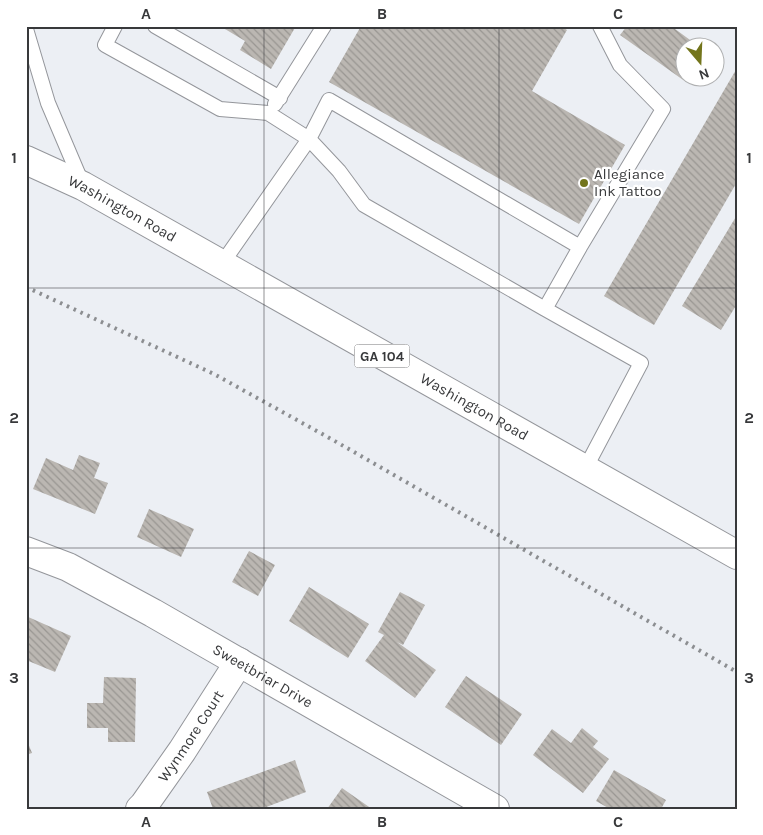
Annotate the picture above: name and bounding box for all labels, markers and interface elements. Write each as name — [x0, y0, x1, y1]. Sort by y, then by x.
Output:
text: A — [141, 4, 151, 23]
text: B — [377, 4, 387, 23]
text: C — [613, 4, 623, 23]
north arrow — [676, 38, 726, 88]
text: N — [697, 64, 712, 83]
text: 1 — [11, 148, 17, 167]
text: 1 — [746, 148, 752, 167]
place label: Allegiance Ink Tattoo — [594, 165, 664, 200]
street label: Washington Road — [65, 171, 180, 246]
marker: Allegiance Ink Tattoo — [578, 177, 590, 189]
road number: GA 104 — [354, 344, 410, 368]
street label: Washington Road — [417, 369, 532, 444]
text: 2 — [9, 408, 19, 427]
text: 2 — [744, 408, 754, 427]
street label: Sweetbriar Drive — [210, 640, 316, 712]
text: 3 — [9, 668, 19, 687]
text: 3 — [744, 668, 754, 687]
street label: Wynmore Court — [154, 687, 228, 785]
text: A — [141, 812, 151, 831]
text: B — [377, 812, 387, 831]
text: C — [613, 812, 623, 831]

